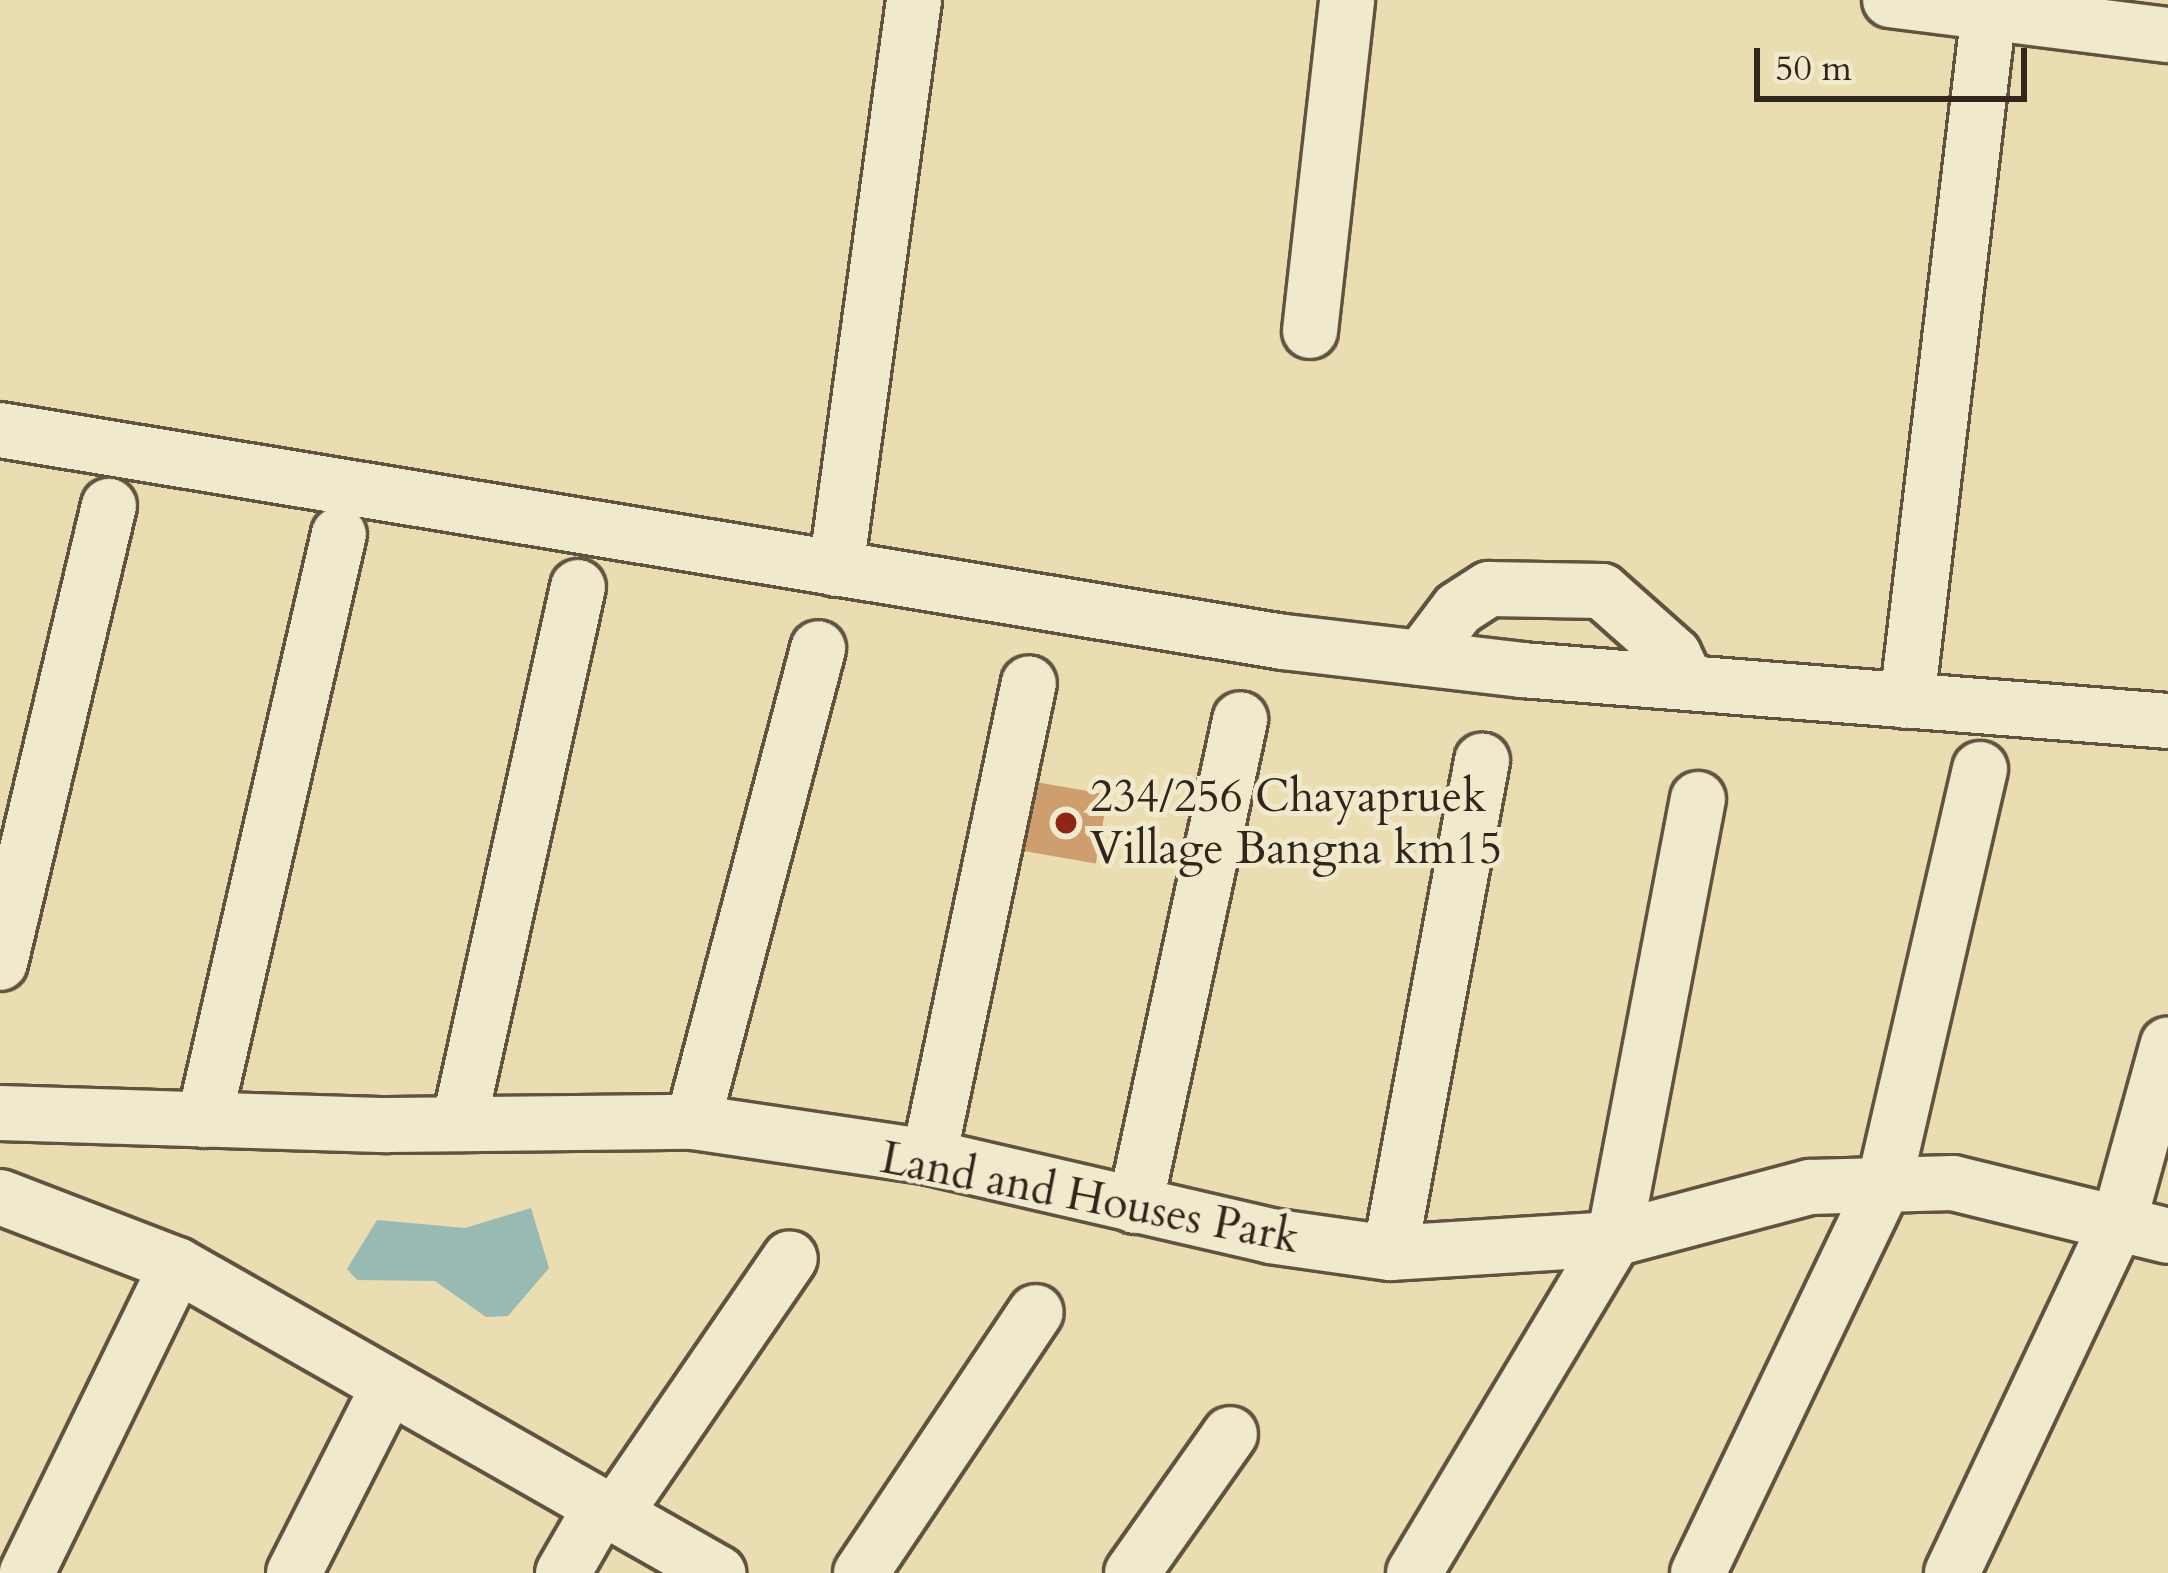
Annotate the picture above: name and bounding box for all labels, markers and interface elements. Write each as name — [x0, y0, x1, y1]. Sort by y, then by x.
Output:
scale bar — [1760, 24, 2033, 98]
text: 50 m — [1775, 44, 1852, 93]
place label: 234/256 Chayapruek Village Bangna km15 — [1090, 770, 1502, 876]
marker: 234/256 Chayapruek Village Bangna km15 — [1053, 810, 1079, 836]
street label: Land and Houses Park — [876, 1131, 1304, 1265]

